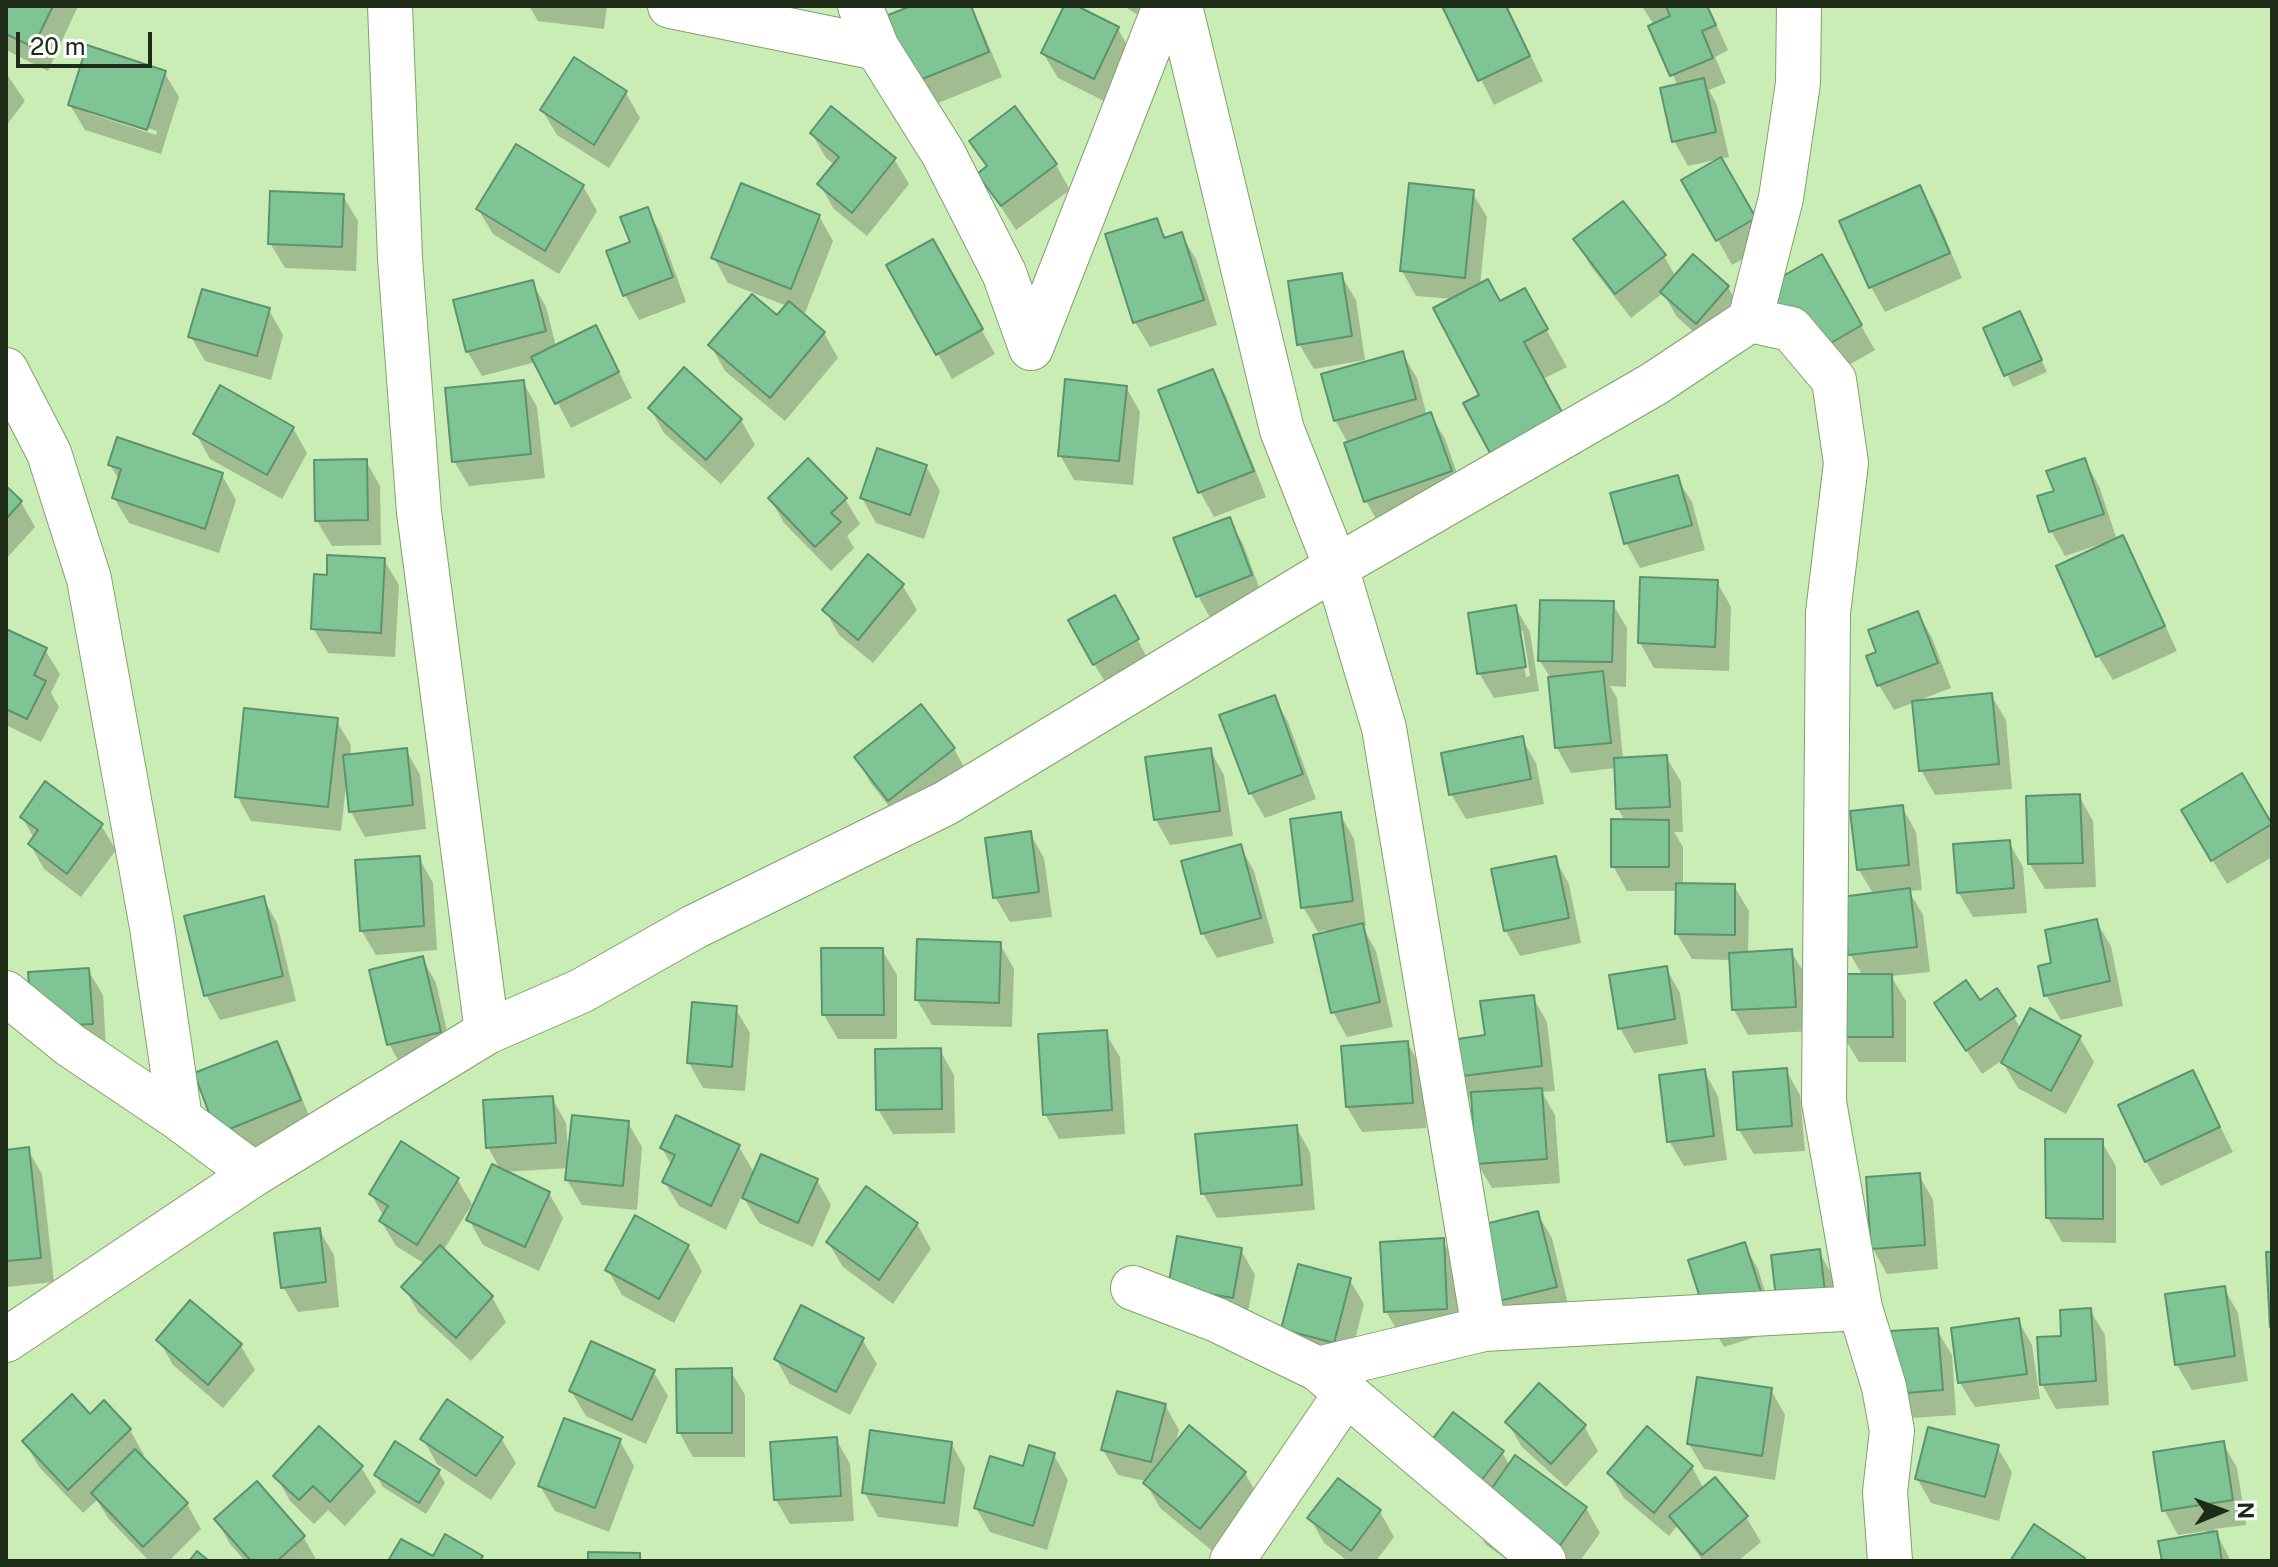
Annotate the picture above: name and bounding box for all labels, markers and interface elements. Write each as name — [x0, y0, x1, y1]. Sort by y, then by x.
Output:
scale bar — [20, 16, 156, 66]
text: 20 m — [30, 32, 86, 60]
north arrow — [2182, 1471, 2262, 1551]
text: N — [2233, 1502, 2259, 1519]

